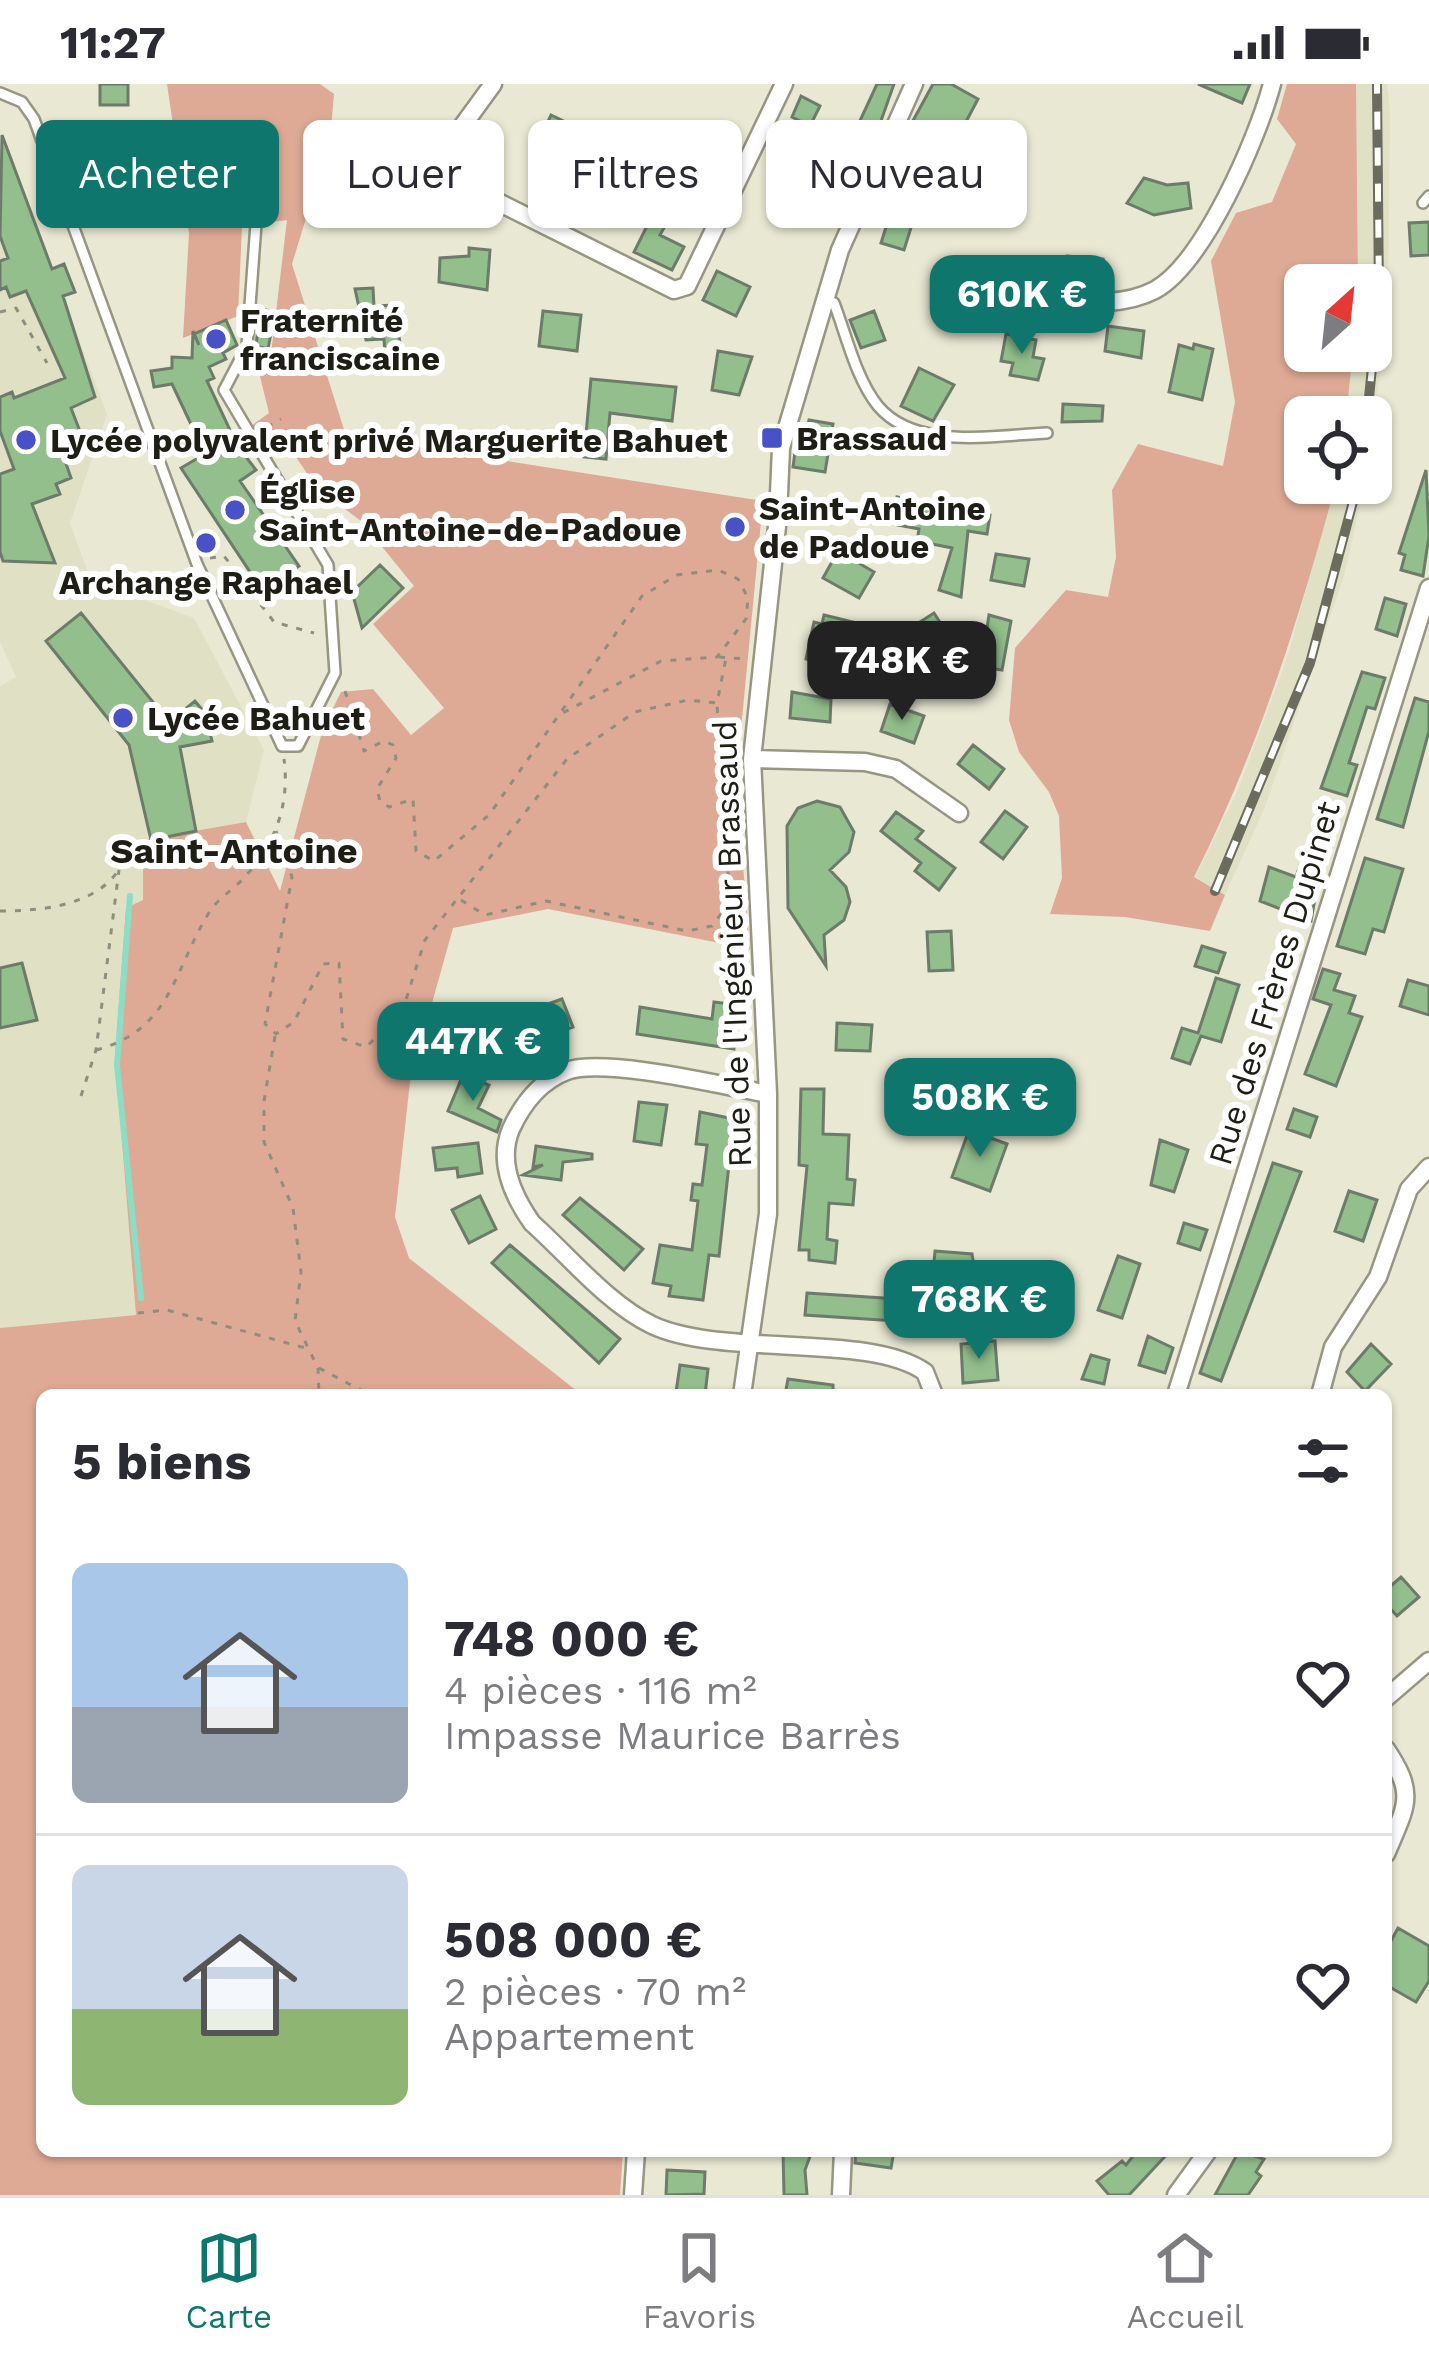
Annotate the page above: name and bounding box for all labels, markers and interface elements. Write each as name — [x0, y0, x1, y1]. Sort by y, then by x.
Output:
text: 11:27 — [60, 16, 166, 69]
chip: Acheter — [36, 120, 279, 228]
chip: Louer — [303, 120, 504, 228]
chip: Filtres — [528, 120, 742, 228]
chip: Nouveau — [766, 120, 1027, 228]
pin: 610K € — [924, 255, 1120, 357]
north arrow — [1284, 264, 1392, 372]
map controls — [1284, 264, 1392, 504]
text: 610K € — [957, 271, 1087, 316]
place label: Fraternité franciscaine — [240, 301, 440, 378]
marker: Fraternité franciscaine — [203, 326, 229, 352]
button: locate — [1284, 396, 1392, 504]
place label: Brassaud — [796, 419, 947, 458]
place label: Lycée polyvalent privé Marguerite Bahuet — [50, 421, 728, 460]
marker: Brassaud — [759, 425, 785, 451]
marker: Lycée polyvalent privé Marguerite Bahuet — [13, 427, 39, 453]
place label: Église Saint-Antoine-de-Padoue — [259, 472, 681, 549]
place label: Saint-Antoine de Padoue — [759, 489, 986, 566]
marker: Église Saint-Antoine-de-Padoue — [222, 497, 248, 523]
marker: Saint-Antoine de Padoue — [722, 514, 748, 540]
marker: Archange Raphael — [193, 530, 219, 556]
place label: Archange Raphael — [59, 563, 353, 602]
pin: 748K € — [804, 621, 1000, 723]
text: 748K € — [834, 637, 970, 682]
place label: Lycée Bahuet — [147, 699, 365, 738]
marker: Lycée Bahuet — [110, 705, 136, 731]
street label: Rue de l'Ingénieur Brassaud — [705, 720, 759, 1168]
street label: Rue des Frères Dupinet — [1200, 796, 1348, 1170]
district label: Saint-Antoine — [110, 830, 358, 872]
pin: 447K € — [375, 1002, 571, 1104]
text: 447K € — [404, 1018, 542, 1063]
pin: 508K € — [882, 1058, 1078, 1160]
text: 508K € — [911, 1074, 1049, 1119]
pin: 768K € — [881, 1260, 1077, 1362]
text: 768K € — [911, 1276, 1047, 1321]
icon: filters — [1290, 1428, 1356, 1494]
text: 5 biens — [72, 1432, 251, 1491]
text: 748 000 € — [444, 1609, 699, 1668]
icon: home — [168, 1611, 312, 1755]
icon: heart — [1290, 1650, 1356, 1716]
text: 4 pièces · 116 m² — [444, 1668, 757, 1713]
text: Impasse Maurice Barrès — [444, 1713, 901, 1758]
text: 508 000 € — [444, 1910, 702, 1969]
icon: home — [168, 1913, 312, 2057]
icon: heart — [1290, 1952, 1356, 2018]
text: 2 pièces · 70 m² — [444, 1969, 746, 2014]
text: Appartement — [444, 2014, 694, 2059]
tab: Carte — [185, 2225, 272, 2336]
tab: Favoris — [643, 2225, 756, 2336]
tab: Accueil — [1127, 2225, 1244, 2336]

